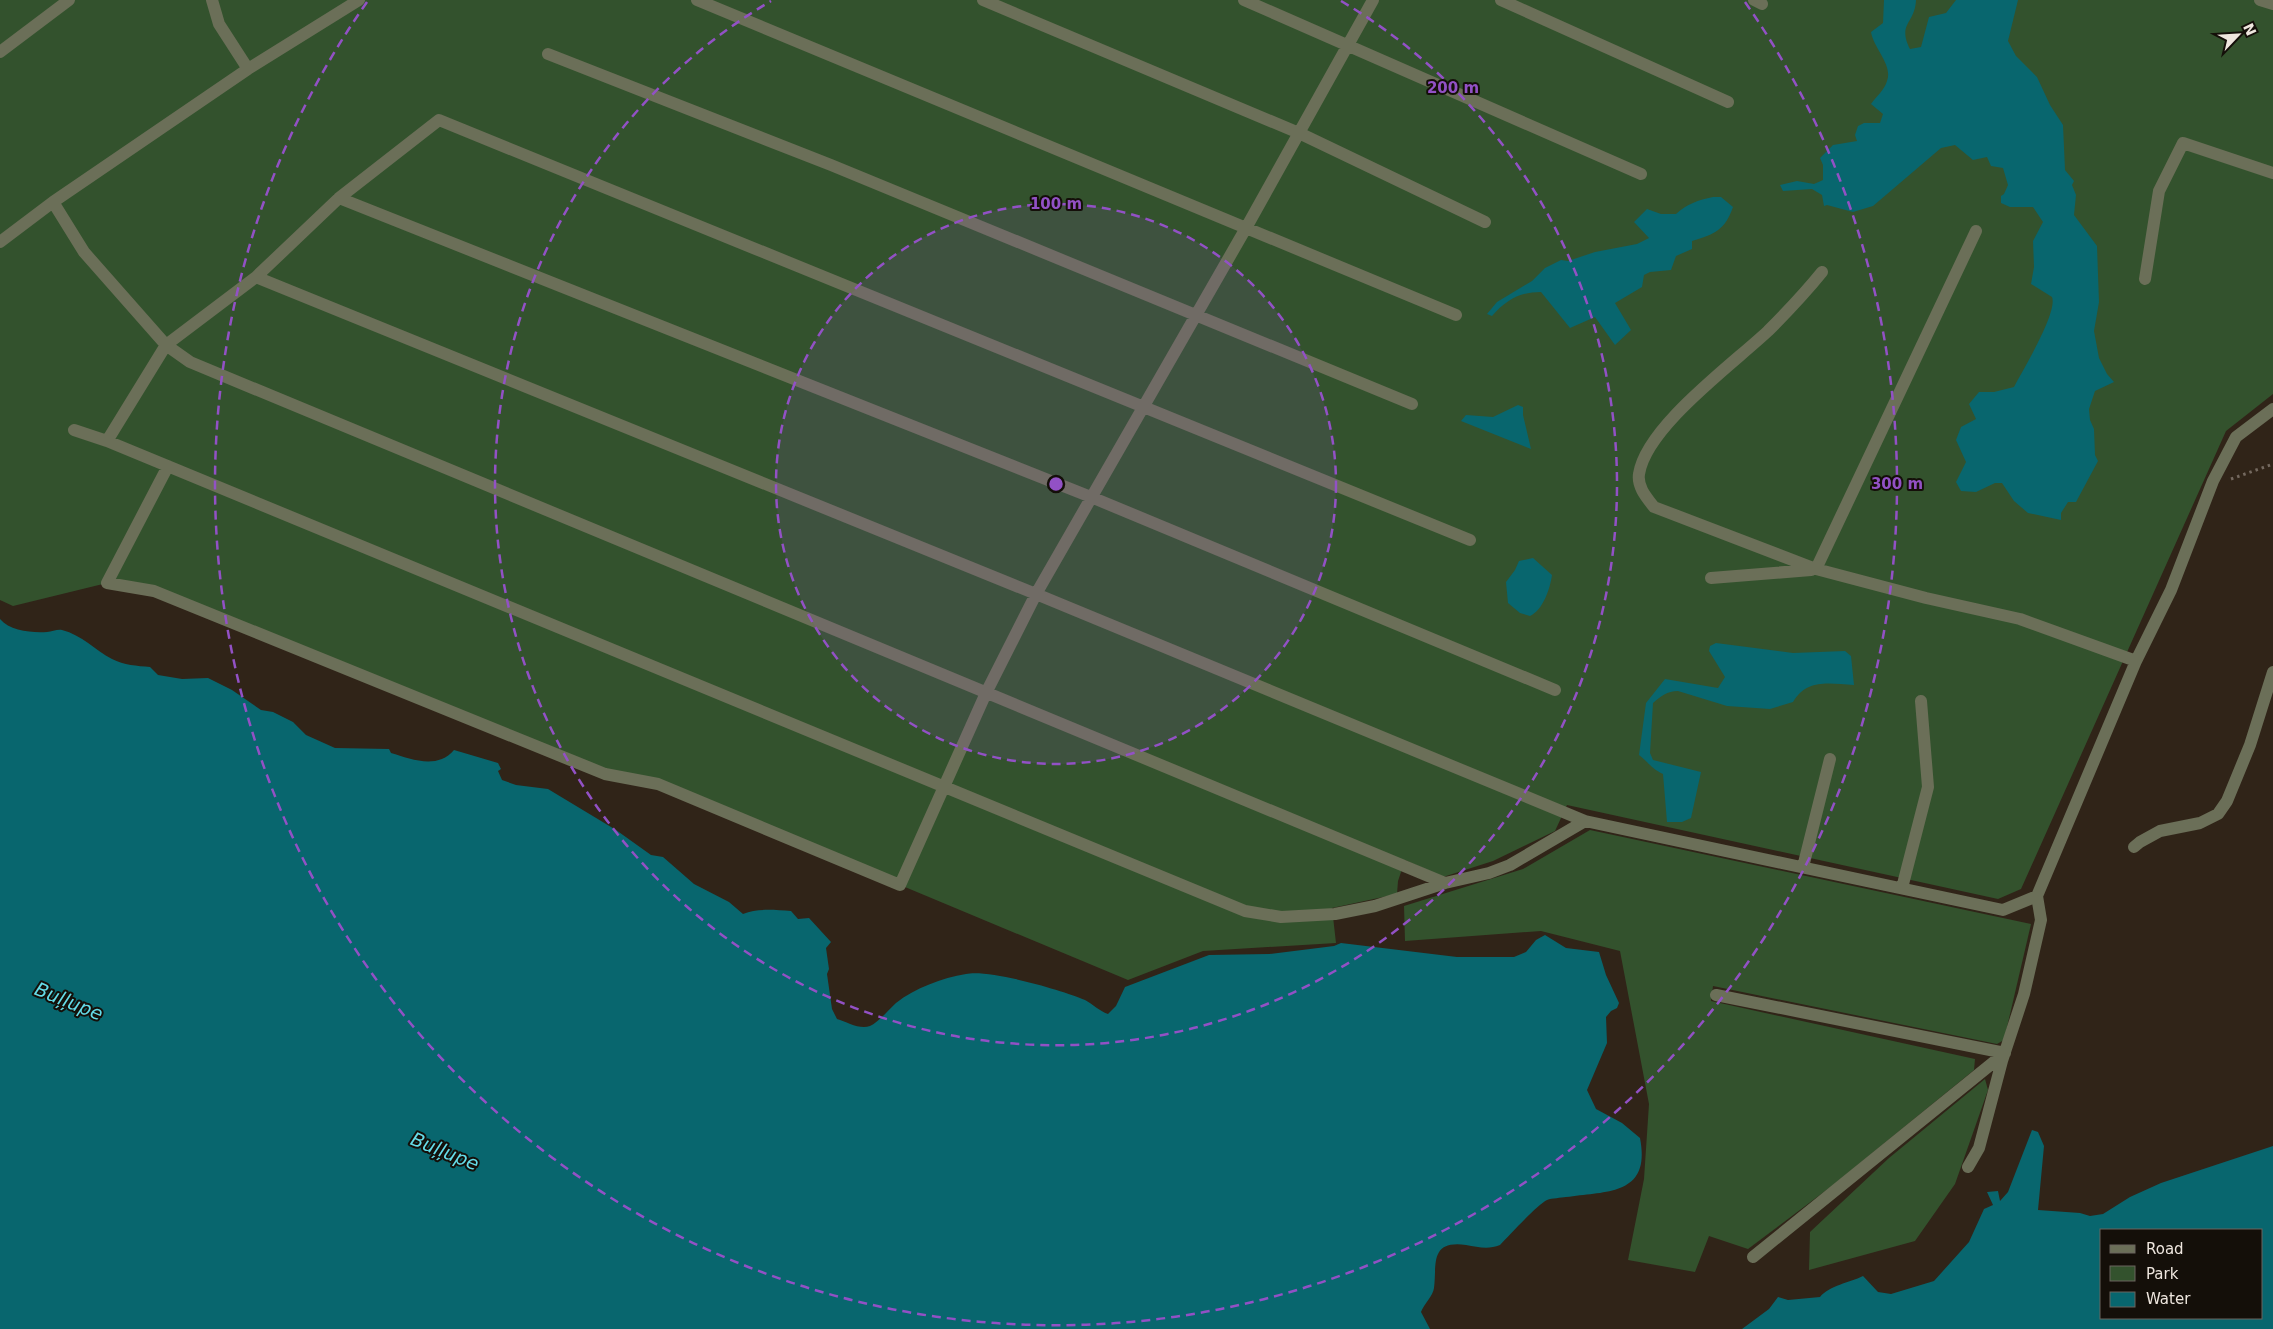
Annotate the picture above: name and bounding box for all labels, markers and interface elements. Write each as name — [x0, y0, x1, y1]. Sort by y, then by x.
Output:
north arrow — [2213, 10, 2263, 60]
text: N — [2240, 21, 2260, 38]
text: 200 m — [1427, 79, 1479, 97]
text: 100 m — [1030, 195, 1082, 213]
centre of rings — [1047, 475, 1065, 493]
text: 300 m — [1871, 475, 1923, 493]
water label: Buļļupe — [31, 977, 106, 1026]
water label: Buļļupe — [407, 1127, 482, 1176]
legend — [2100, 1229, 2263, 1319]
text: Road — [2146, 1240, 2184, 1258]
text: Park — [2146, 1265, 2179, 1283]
text: Water — [2146, 1290, 2191, 1308]

